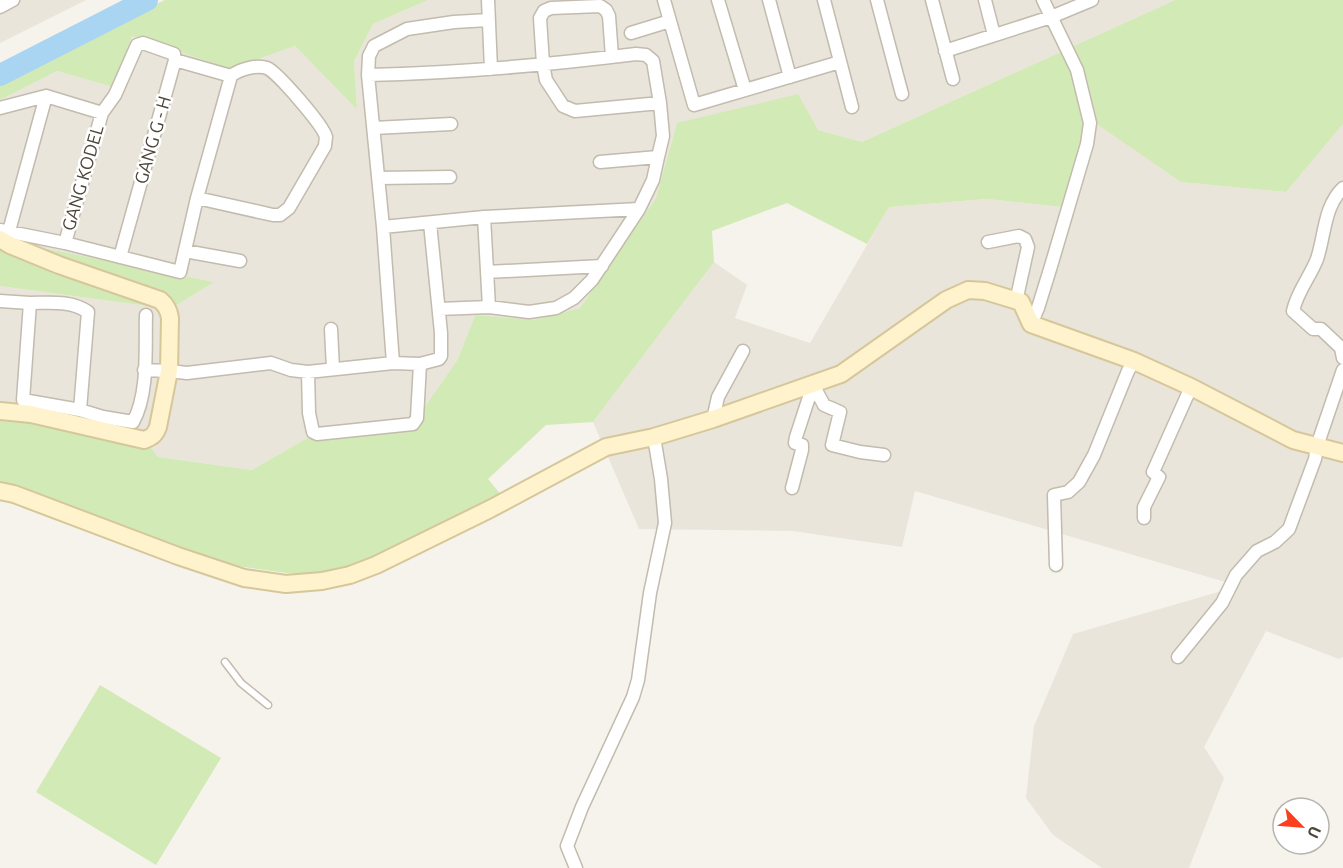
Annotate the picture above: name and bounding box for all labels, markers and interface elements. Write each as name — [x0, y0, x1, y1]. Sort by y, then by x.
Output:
street label: GANG G - H — [130, 93, 174, 186]
street label: GANG KODEL — [57, 123, 107, 233]
north arrow — [1271, 796, 1331, 856]
text: U — [1304, 823, 1325, 841]

